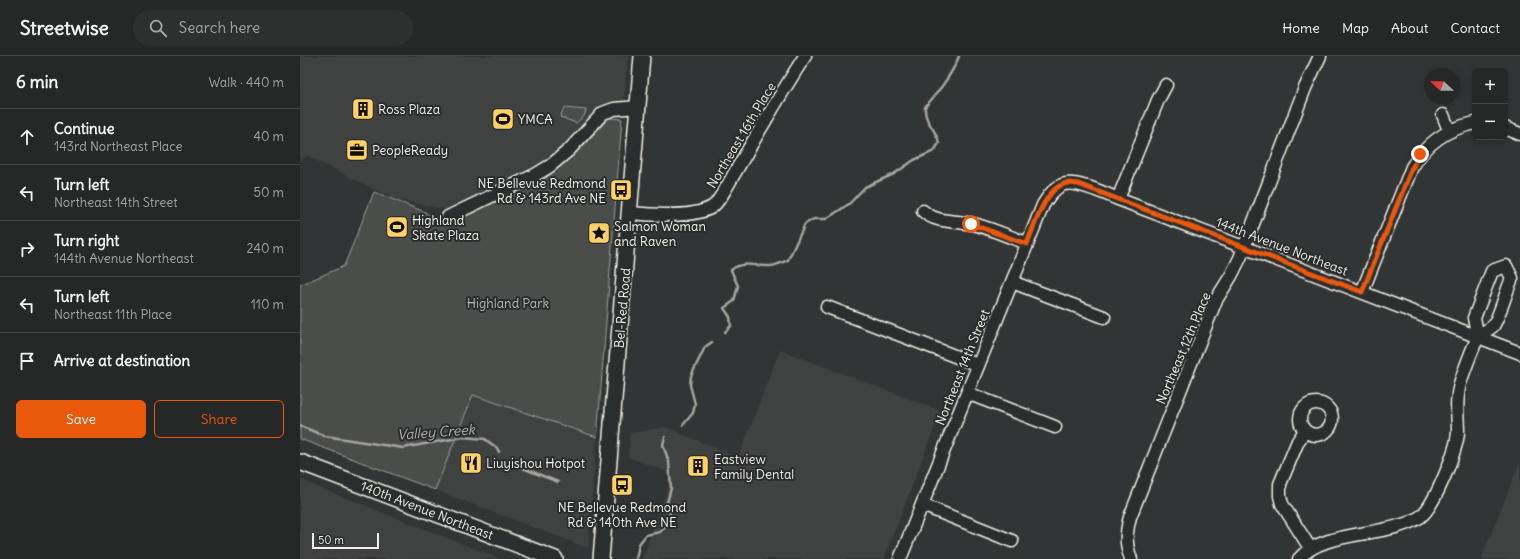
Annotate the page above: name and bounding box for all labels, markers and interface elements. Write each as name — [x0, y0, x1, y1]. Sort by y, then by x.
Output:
search box — [133, 10, 413, 46]
text: Streetwise — [20, 16, 109, 40]
icon: search — [147, 17, 169, 39]
text: Search here — [179, 18, 260, 37]
text: Home — [1282, 19, 1320, 37]
text: Map — [1342, 19, 1369, 37]
text: About — [1391, 19, 1429, 37]
text: Contact — [1451, 19, 1500, 37]
north arrow — [1424, 68, 1460, 104]
map controls — [1472, 68, 1508, 140]
button: + — [1472, 68, 1508, 104]
text: 6 min — [16, 71, 58, 93]
text: Walk · 440 m — [208, 74, 284, 91]
street label: Northeast 16th Place — [703, 79, 780, 191]
building icon: Ross Plaza — [350, 96, 376, 122]
place label: Ross Plaza — [378, 101, 440, 118]
button: − — [1472, 104, 1508, 140]
sports icon: YMCA — [490, 106, 516, 132]
place label: YMCA — [518, 111, 553, 128]
text: Continue — [54, 119, 115, 138]
icon: ahead — [16, 126, 38, 148]
text: 40 m — [253, 128, 284, 145]
office icon: PeopleReady — [344, 137, 370, 163]
text: 143rd Northeast Place — [54, 138, 183, 155]
place label: PeopleReady — [372, 142, 448, 159]
route end — [1411, 145, 1429, 163]
text: Turn left — [54, 175, 109, 194]
place label: NE Bellevue Redmond Rd & 143rd Ave NE — [477, 175, 606, 207]
bus stop icon: NE Bellevue Redmond Rd & 143rd Ave NE — [608, 177, 634, 203]
icon: left — [16, 182, 38, 204]
text: 50 m — [253, 184, 284, 201]
text: Northeast 14th Street — [54, 194, 178, 211]
place label: Highland Skate Plaza — [412, 212, 479, 244]
street label: 144th Avenue Northeast — [1213, 213, 1351, 280]
sports icon: Highland Skate Plaza — [384, 214, 410, 240]
route start — [962, 215, 980, 233]
place label: Salmon Woman and Raven — [614, 218, 706, 250]
place icon: Salmon Woman and Raven — [586, 220, 612, 246]
text: Turn right — [54, 231, 119, 250]
icon: right — [16, 238, 38, 260]
text: 240 m — [247, 240, 284, 257]
text: 144th Avenue Northeast — [54, 250, 194, 267]
street label: Bel-Red Road — [611, 267, 634, 349]
text: Turn left — [54, 287, 109, 306]
street label: Northeast 12th Place — [1152, 290, 1215, 407]
icon: left — [16, 294, 38, 316]
park label: Highland Park — [467, 295, 550, 312]
text: 110 m — [251, 296, 284, 313]
text: Northeast 11th Place — [54, 306, 172, 323]
street label: Northeast 14th Street — [931, 306, 994, 428]
icon: arrive — [16, 350, 38, 372]
text: Arrive at destination — [54, 351, 190, 370]
button: Save — [16, 400, 146, 438]
button: Share — [154, 400, 284, 438]
water label: Valley Creek — [396, 420, 476, 444]
restaurant icon: Liuyishou Hotpot — [458, 450, 484, 476]
place label: Eastview Family Dental — [714, 451, 794, 483]
building icon: Eastview Family Dental — [685, 453, 711, 479]
place label: Liuyishou Hotpot — [486, 455, 586, 472]
bus stop icon: NE Bellevue Redmond Rd & 140th Ave NE — [609, 472, 635, 498]
street label: 140th Avenue Northeast — [358, 477, 496, 544]
place label: NE Bellevue Redmond Rd & 140th Ave NE — [558, 499, 687, 531]
scale bar — [312, 531, 379, 550]
text: 50 m — [318, 533, 344, 547]

